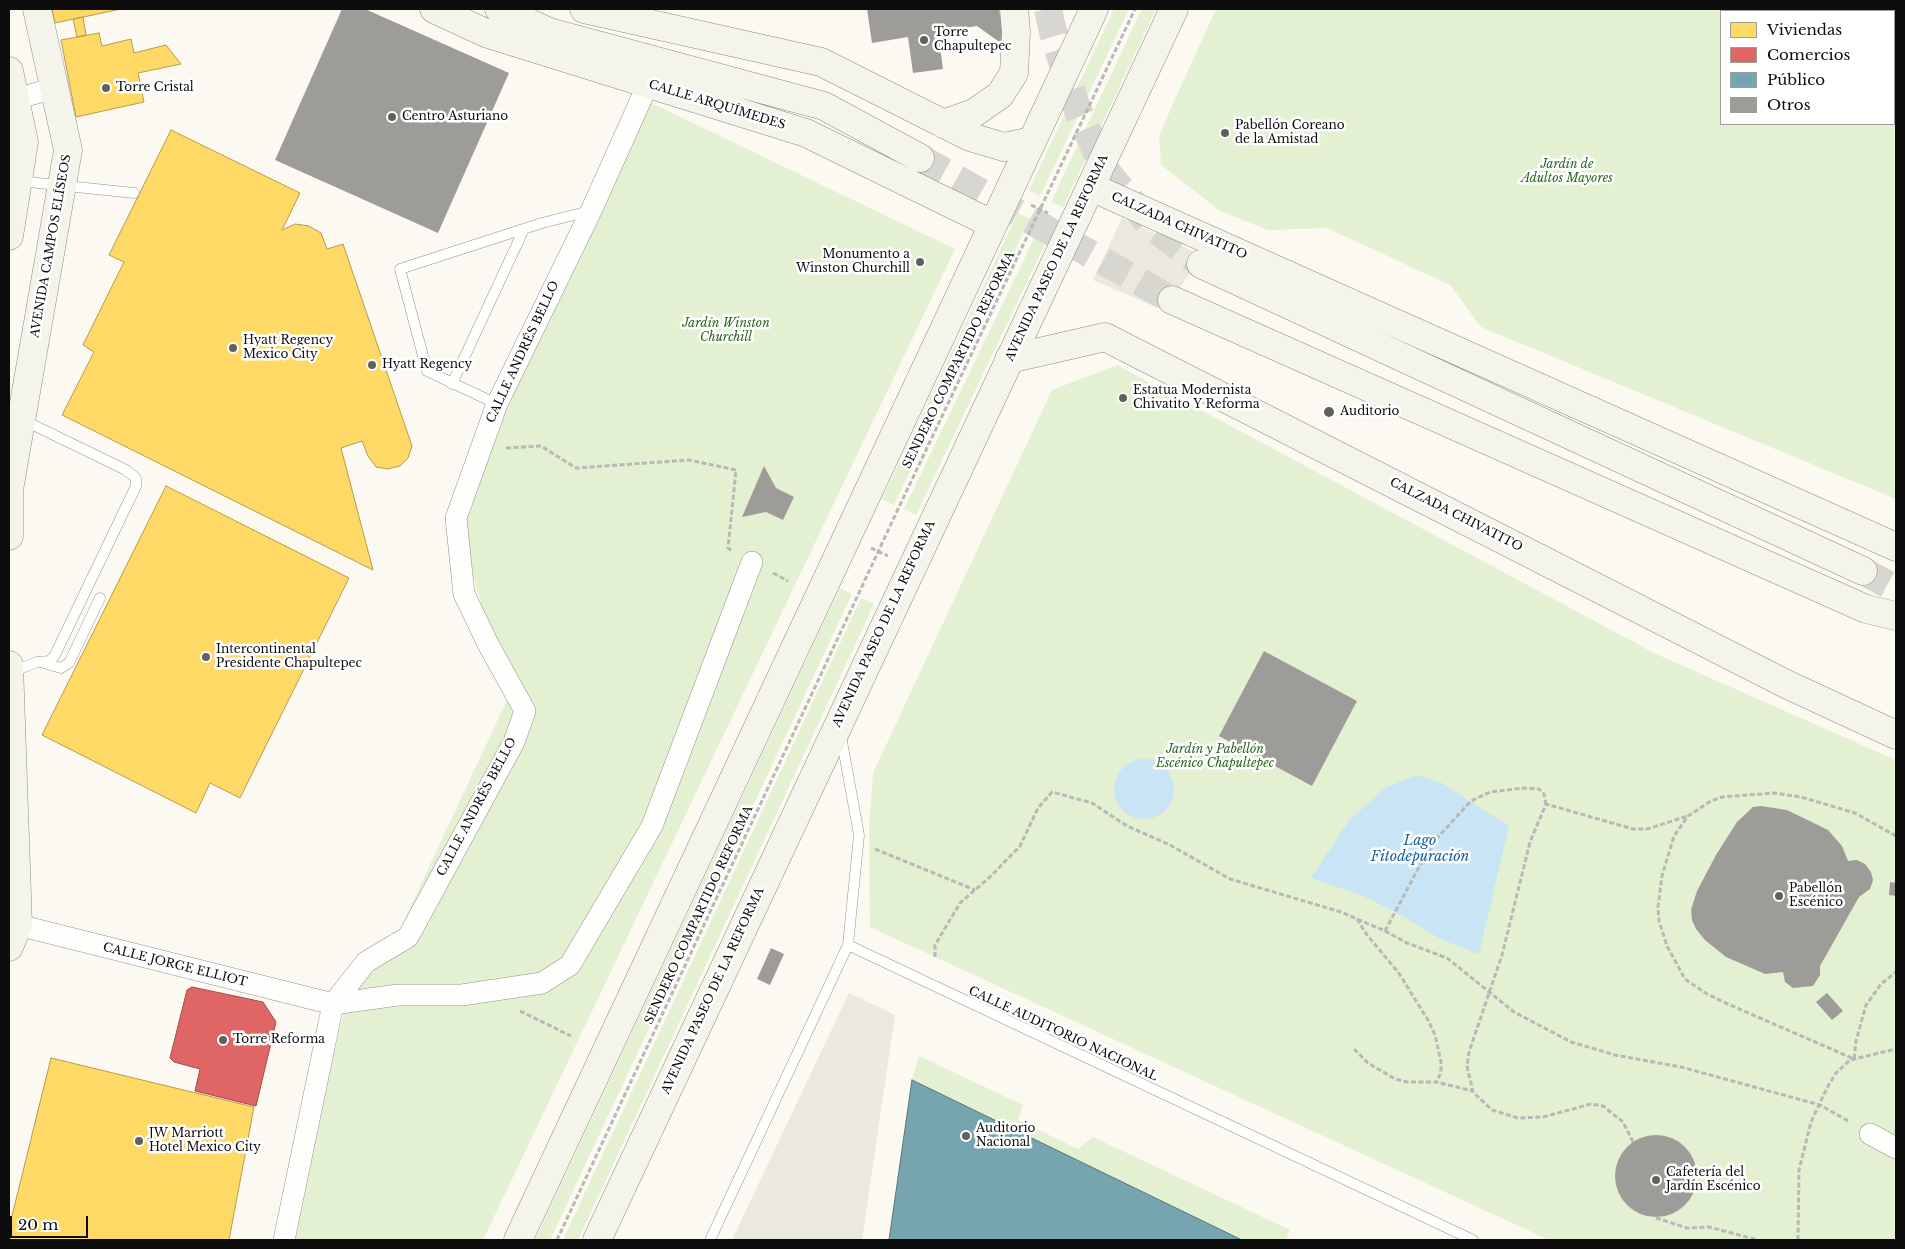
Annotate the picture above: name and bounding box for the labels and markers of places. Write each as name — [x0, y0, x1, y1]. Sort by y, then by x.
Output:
place label: Torre Chapultepec — [934, 26, 1011, 54]
marker: Torre Chapultepec — [918, 34, 930, 46]
place label: Torre Cristal — [116, 81, 194, 95]
marker: Torre Cristal — [100, 82, 112, 94]
place label: Centro Asturiano — [402, 110, 508, 124]
marker: Centro Asturiano — [386, 111, 398, 123]
place label: Pabellón Coreano de la Amistad — [1235, 119, 1345, 147]
marker: Pabellón Coreano de la Amistad — [1219, 127, 1231, 139]
place label: Monumento a Winston Churchill — [796, 248, 910, 276]
marker: Monumento a Winston Churchill — [914, 256, 926, 268]
place label: Hyatt Regency Mexico City — [243, 334, 333, 362]
marker: Hyatt Regency Mexico City — [227, 342, 239, 354]
place label: Hyatt Regency — [382, 358, 472, 372]
marker: Hyatt Regency — [366, 359, 378, 371]
place label: Estatua Modernista Chivatito Y Reforma — [1133, 384, 1260, 412]
marker: Estatua Modernista Chivatito Y Reforma — [1117, 392, 1129, 404]
marker: Auditorio — [1322, 405, 1336, 419]
place label: Auditorio — [1340, 405, 1399, 419]
place label: Intercontinental Presidente Chapultepec — [216, 643, 362, 671]
marker: Intercontinental Presidente Chapultepec — [200, 651, 212, 663]
place label: Pabellón Escénico — [1789, 882, 1843, 910]
marker: Pabellón Escénico — [1773, 890, 1785, 902]
place label: Torre Reforma — [233, 1033, 325, 1047]
marker: Torre Reforma — [217, 1034, 229, 1046]
place label: Auditorio Nacional — [976, 1122, 1035, 1150]
place label: JW Marriott Hotel Mexico City — [149, 1127, 261, 1155]
marker: Auditorio Nacional — [960, 1130, 972, 1142]
marker: JW Marriott Hotel Mexico City — [133, 1135, 145, 1147]
place label: Cafetería del Jardín Escénico — [1666, 1166, 1761, 1194]
marker: Cafetería del Jardín Escénico — [1650, 1174, 1662, 1186]

